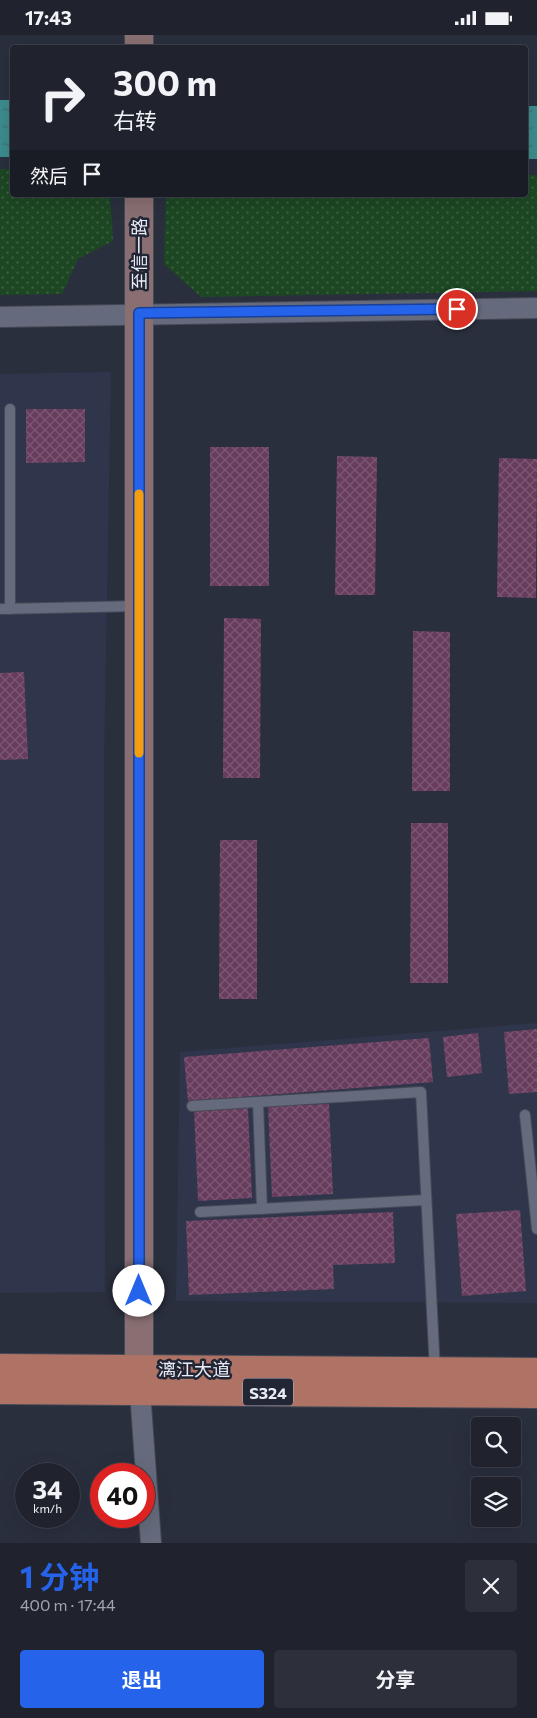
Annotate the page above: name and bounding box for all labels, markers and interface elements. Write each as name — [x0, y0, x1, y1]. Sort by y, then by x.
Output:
text: 17:43 — [25, 6, 72, 29]
text: 300 m — [113, 60, 217, 103]
icon: right — [30, 65, 95, 130]
text: 右转 — [113, 107, 157, 134]
icon: arrive — [78, 160, 106, 188]
text: 然后 — [30, 164, 68, 187]
street label: 至信一路 — [128, 218, 150, 290]
pin — [436, 288, 478, 330]
icon: arrive — [443, 295, 471, 323]
position arrow — [112, 1264, 164, 1316]
street label: 漓江大道 — [158, 1358, 230, 1380]
road number: S324 — [243, 1379, 293, 1405]
map controls — [471, 1417, 521, 1527]
button: search — [471, 1417, 521, 1467]
speed limit sign: 40 — [90, 1463, 155, 1528]
text: 34 — [33, 1474, 62, 1504]
button: layers — [471, 1477, 521, 1527]
text: km/h — [33, 1501, 62, 1515]
text: 1 分钟 — [20, 1557, 99, 1594]
button: close — [465, 1560, 517, 1612]
text: 400 m · 17:44 — [20, 1595, 116, 1614]
button: 退出 — [20, 1650, 264, 1708]
button: 分享 — [274, 1650, 517, 1708]

